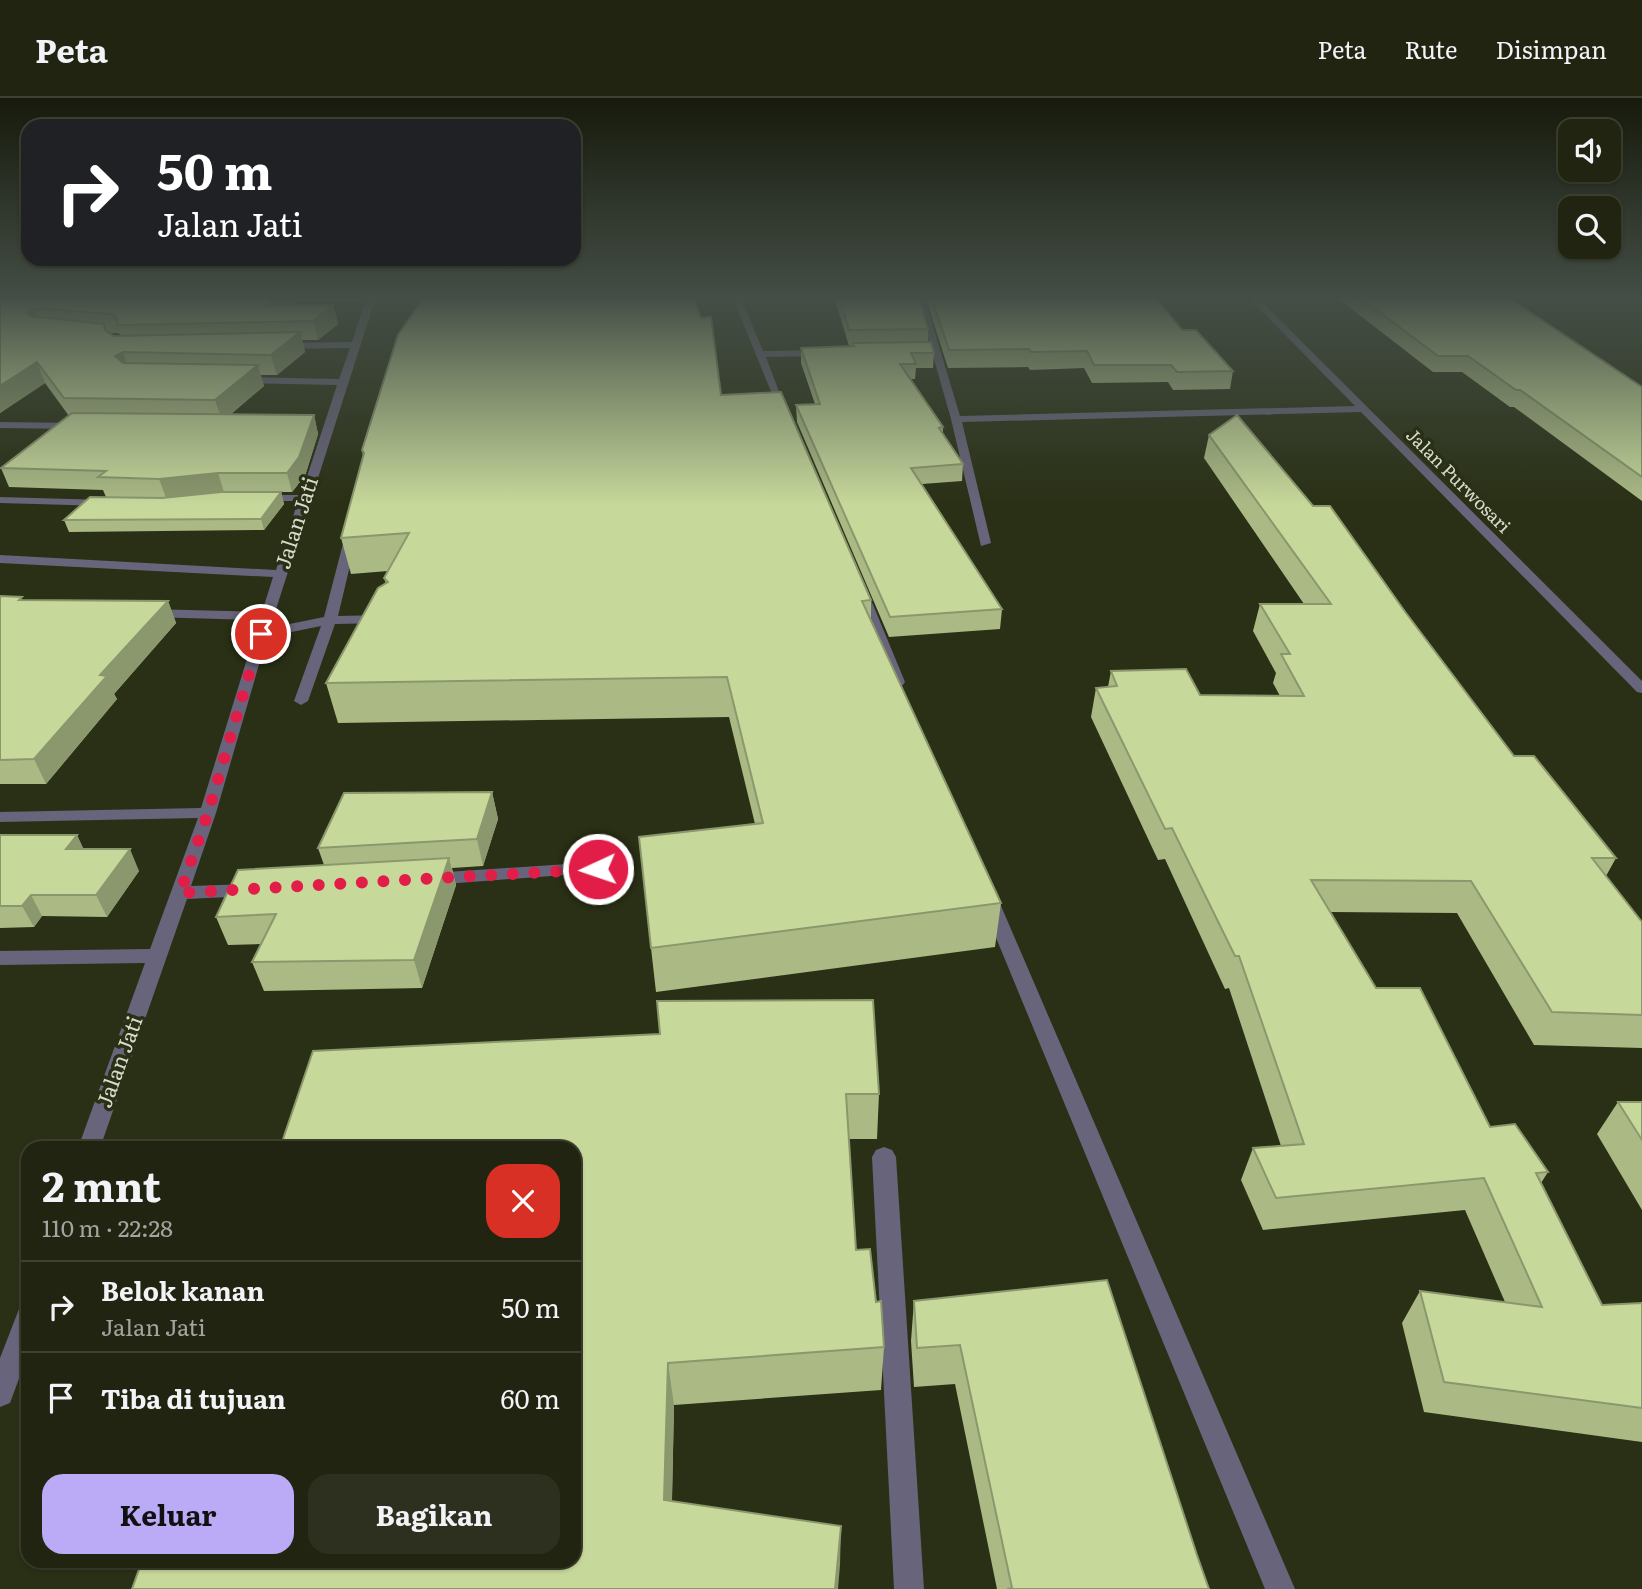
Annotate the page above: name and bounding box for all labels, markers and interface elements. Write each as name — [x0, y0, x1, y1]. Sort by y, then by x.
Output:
text: Peta — [35, 24, 108, 73]
text: Peta — [1318, 31, 1367, 66]
text: Rute — [1405, 31, 1457, 66]
text: Disimpan — [1495, 31, 1607, 66]
map controls — [1558, 119, 1621, 259]
button: sound — [1558, 119, 1621, 182]
text: 50 m — [157, 132, 273, 205]
icon: right — [42, 147, 133, 238]
button: search — [1558, 196, 1621, 259]
text: Jalan Jati — [157, 199, 302, 247]
street label: Jalan Purwosari — [1401, 421, 1518, 538]
street label: Jalan Jati — [265, 472, 324, 572]
pin — [231, 604, 291, 664]
icon: arrive — [242, 615, 280, 653]
position arrow — [561, 832, 635, 906]
street label: Jalan Jati — [87, 1011, 149, 1111]
text: 2 mnt — [42, 1153, 161, 1215]
button: close — [486, 1164, 560, 1238]
text: 110 m · 22:28 — [42, 1210, 173, 1244]
text: Belok kanan — [101, 1270, 265, 1309]
text: 50 m — [501, 1287, 560, 1326]
icon: right — [42, 1288, 80, 1326]
text: Jalan Jati — [101, 1309, 206, 1343]
text: Tiba di tujuan — [101, 1378, 286, 1417]
text: 60 m — [501, 1378, 560, 1417]
icon: arrive — [42, 1379, 80, 1417]
button: Keluar — [42, 1474, 294, 1554]
button: Bagikan — [308, 1474, 560, 1554]

